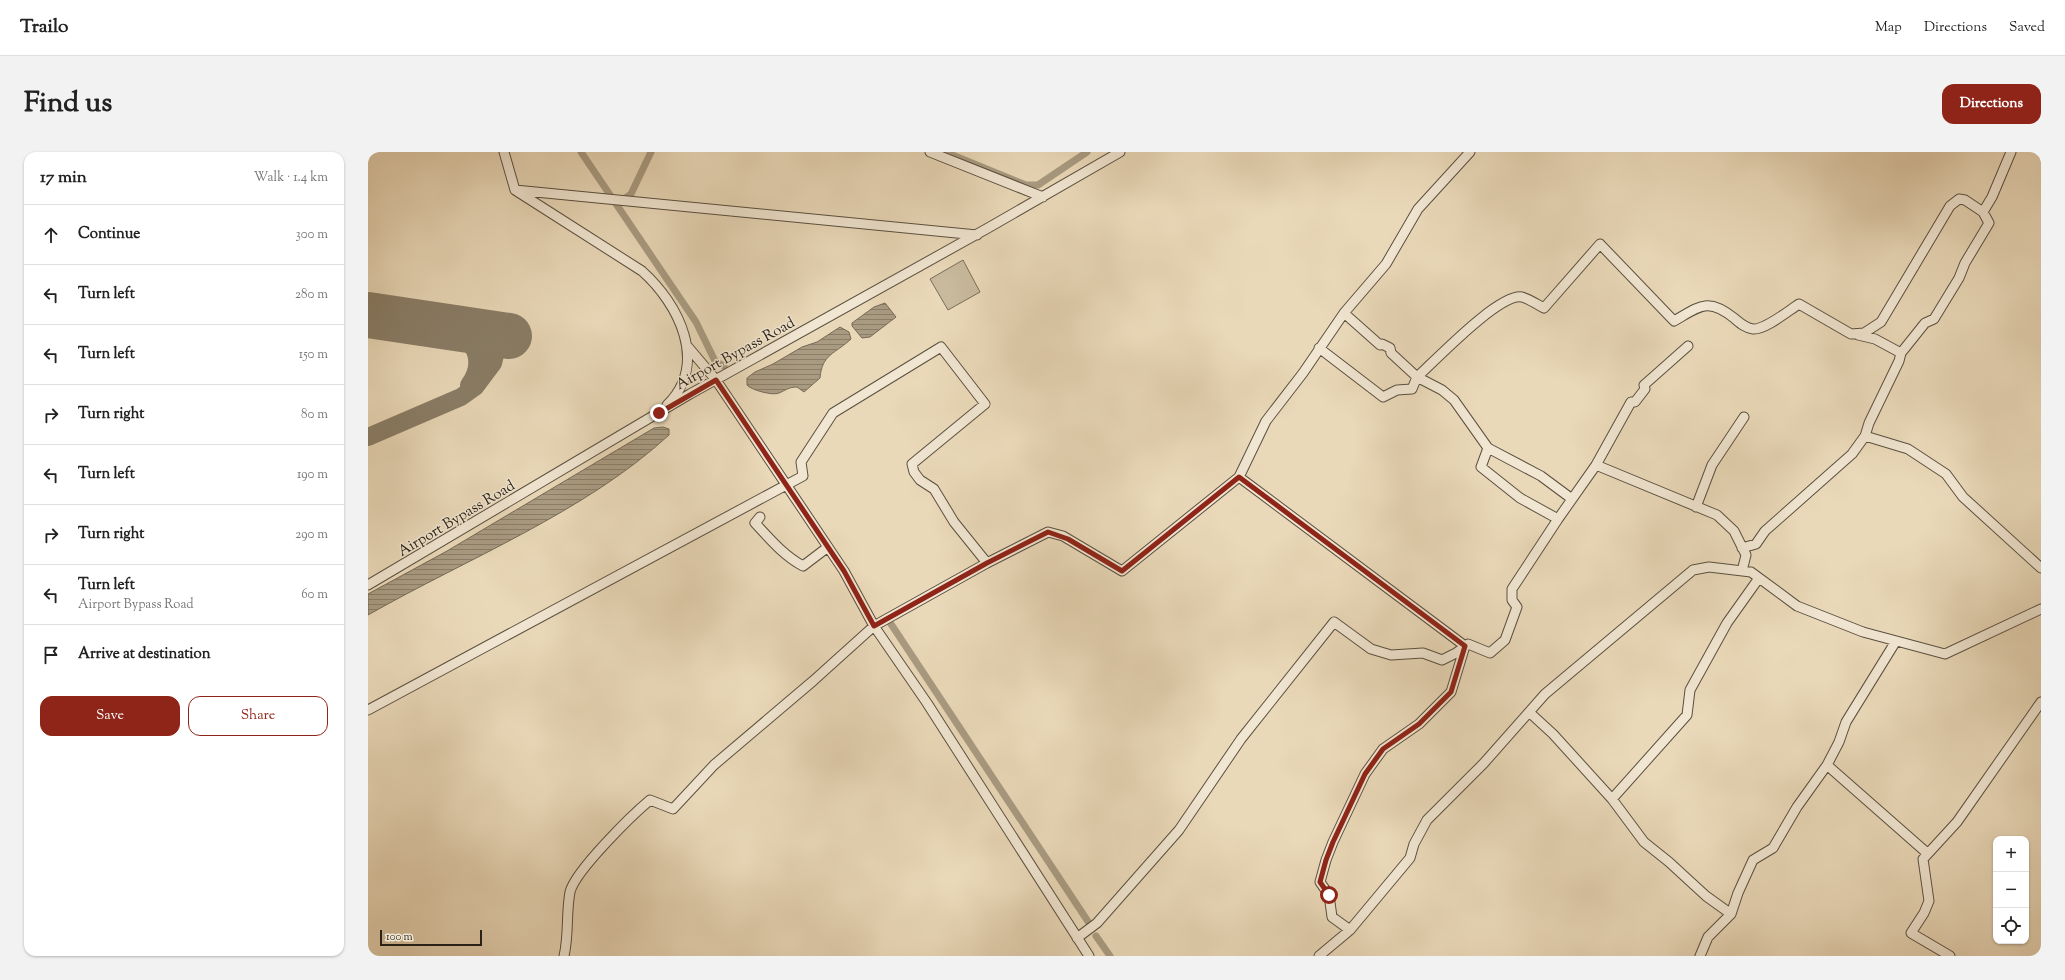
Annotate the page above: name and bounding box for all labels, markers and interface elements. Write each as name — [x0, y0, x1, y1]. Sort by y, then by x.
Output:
text: Trailo — [20, 14, 68, 41]
text: Map — [1875, 18, 1902, 38]
text: Directions — [1924, 18, 1987, 38]
text: Saved — [2009, 18, 2045, 38]
text: Find us — [24, 84, 112, 124]
button: Directions — [1942, 84, 2041, 124]
text: 17 min — [40, 166, 87, 190]
text: Walk · 1.4 km — [254, 169, 328, 187]
icon: ahead — [40, 224, 62, 246]
text: Continue — [78, 224, 140, 245]
text: 300 m — [296, 226, 328, 244]
icon: left — [40, 284, 62, 306]
text: Turn left — [78, 284, 135, 305]
text: 280 m — [295, 286, 328, 304]
street label: Airport Bypass Road — [672, 313, 800, 396]
icon: left — [40, 344, 62, 366]
text: Turn left — [78, 344, 135, 365]
text: 150 m — [299, 346, 328, 364]
icon: right — [40, 404, 62, 426]
text: Turn right — [78, 404, 144, 425]
route end — [650, 404, 668, 422]
text: 80 m — [301, 406, 328, 424]
icon: left — [40, 464, 62, 486]
text: Turn left — [78, 464, 135, 485]
text: 190 m — [297, 466, 328, 484]
street label: Airport Bypass Road — [394, 476, 520, 563]
icon: right — [40, 524, 62, 546]
text: Turn right — [78, 524, 144, 545]
text: 290 m — [295, 526, 328, 544]
text: Turn left — [78, 575, 135, 596]
icon: left — [40, 584, 62, 606]
text: 60 m — [301, 586, 328, 604]
text: Airport Bypass Road — [78, 596, 194, 614]
icon: arrive — [40, 644, 62, 666]
text: Arrive at destination — [78, 644, 211, 665]
button: Save — [40, 696, 180, 736]
button: Share — [188, 696, 328, 736]
map controls — [1993, 836, 2029, 944]
button: + — [1993, 836, 2029, 872]
button: − — [1993, 872, 2029, 908]
route start — [1320, 886, 1338, 904]
button: locate — [1993, 908, 2029, 944]
scale bar — [380, 928, 482, 947]
text: 100 m — [386, 929, 413, 945]

